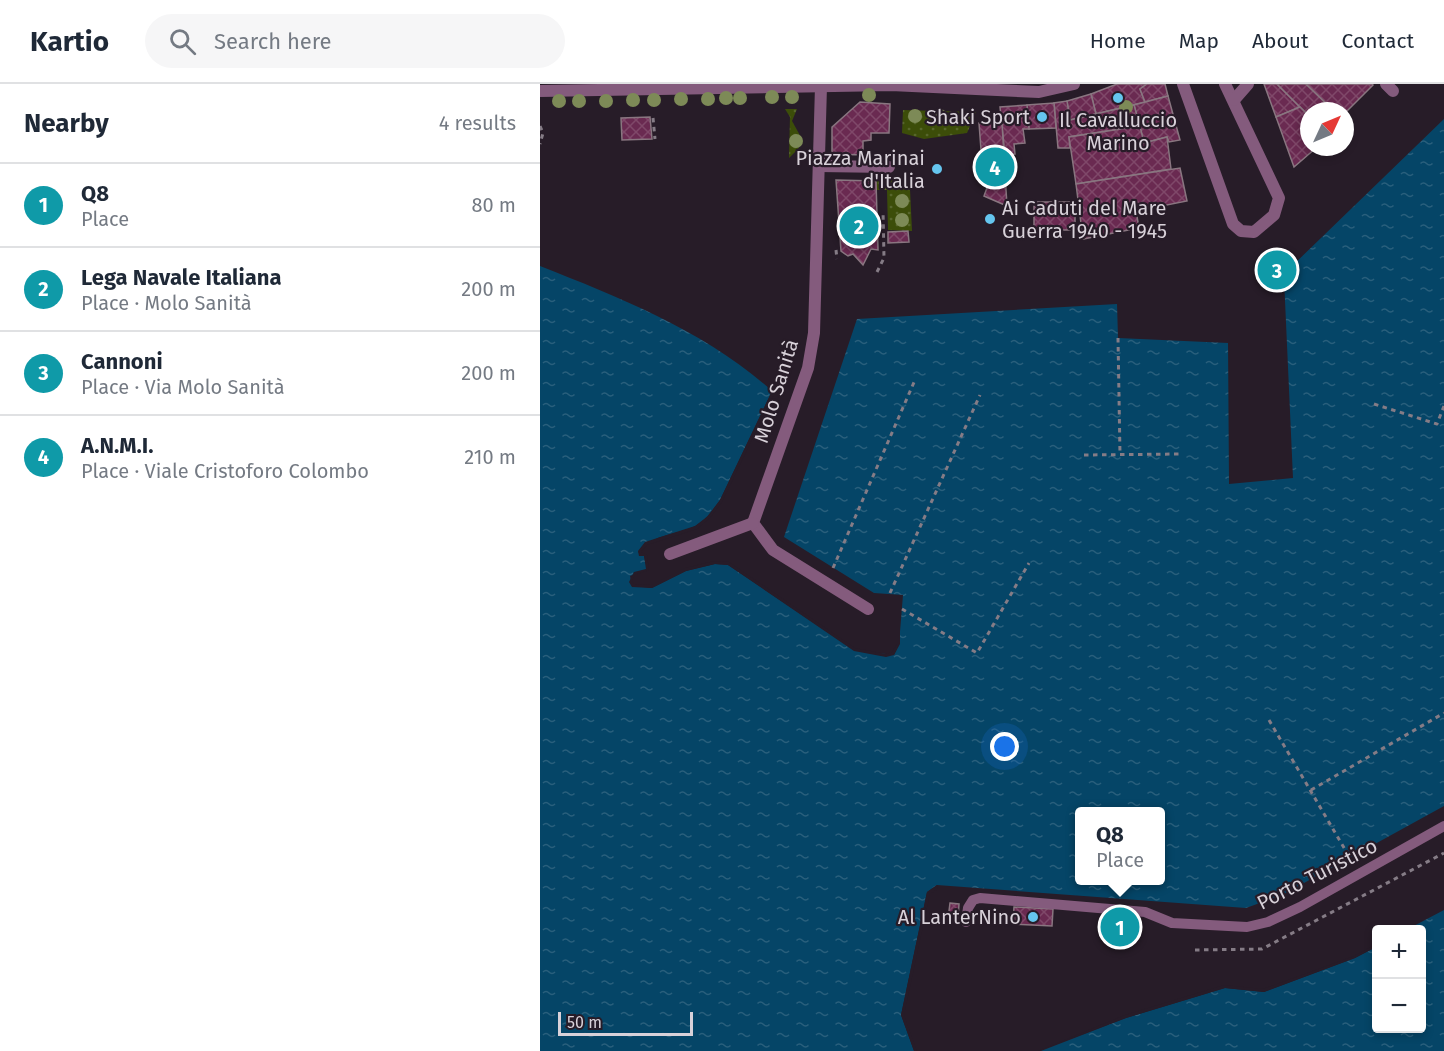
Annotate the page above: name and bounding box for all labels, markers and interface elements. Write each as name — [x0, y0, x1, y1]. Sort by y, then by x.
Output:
search box — [145, 14, 565, 68]
text: Kartio — [30, 25, 109, 58]
icon: search — [166, 25, 199, 58]
text: Search here — [214, 28, 332, 55]
text: Home — [1090, 28, 1146, 54]
text: Map — [1179, 28, 1219, 54]
text: About — [1252, 28, 1309, 54]
text: Contact — [1342, 28, 1414, 54]
marker: Il Cavalluccio Marino — [1111, 91, 1125, 105]
north arrow — [1300, 102, 1354, 156]
place label: Shaki Sport — [926, 105, 1031, 129]
text: Nearby — [24, 108, 109, 139]
place label: Il Cavalluccio Marino — [1059, 108, 1177, 155]
marker: Shaki Sport — [1035, 110, 1049, 124]
text: 4 results — [439, 111, 516, 135]
pin: 4 — [976, 144, 1014, 190]
place label: Piazza Marinai d'Italia — [795, 146, 925, 193]
marker: Piazza Marinai d'Italia — [930, 162, 944, 176]
text: Q8 — [81, 180, 109, 207]
text: 1 — [39, 193, 48, 217]
text: 80 m — [471, 193, 516, 217]
place label: Ai Caduti del Mare Guerra 1940 - 1945 — [1002, 196, 1167, 243]
pin: 2 — [840, 204, 878, 248]
text: Place — [81, 207, 129, 231]
marker: Ai Caduti del Mare Guerra 1940 - 1945 — [983, 212, 997, 226]
pin: 3 — [1258, 248, 1296, 292]
text: Lega Navale Italiana — [81, 264, 282, 291]
text: 2 — [38, 277, 49, 301]
text: 200 m — [461, 277, 516, 301]
text: Place · Molo Sanità — [81, 291, 252, 315]
street label: Molo Sanità — [749, 336, 803, 446]
text: Cannoni — [81, 348, 163, 375]
text: 3 — [38, 361, 49, 385]
text: 200 m — [461, 361, 516, 385]
text: Place · Via Molo Sanità — [81, 375, 285, 399]
text: A.N.M.I. — [81, 432, 154, 459]
text: 4 — [38, 445, 49, 469]
text: 210 m — [464, 445, 516, 469]
text: Place · Viale Cristoforo Colombo — [81, 459, 369, 483]
your location — [990, 732, 1019, 761]
popup — [1075, 807, 1165, 885]
text: Q8 — [1096, 821, 1124, 848]
street label: Porto Turistico — [1253, 833, 1381, 915]
text: Place — [1096, 848, 1144, 872]
pin: 1 — [1100, 904, 1140, 950]
place label: Al LanterNino — [898, 905, 1021, 929]
marker: Al LanterNino — [1026, 910, 1040, 924]
map controls — [1372, 925, 1426, 1033]
button: + — [1372, 925, 1426, 979]
button: − — [1372, 979, 1426, 1033]
scale bar — [558, 1009, 693, 1036]
text: 50 m — [567, 1013, 602, 1032]

